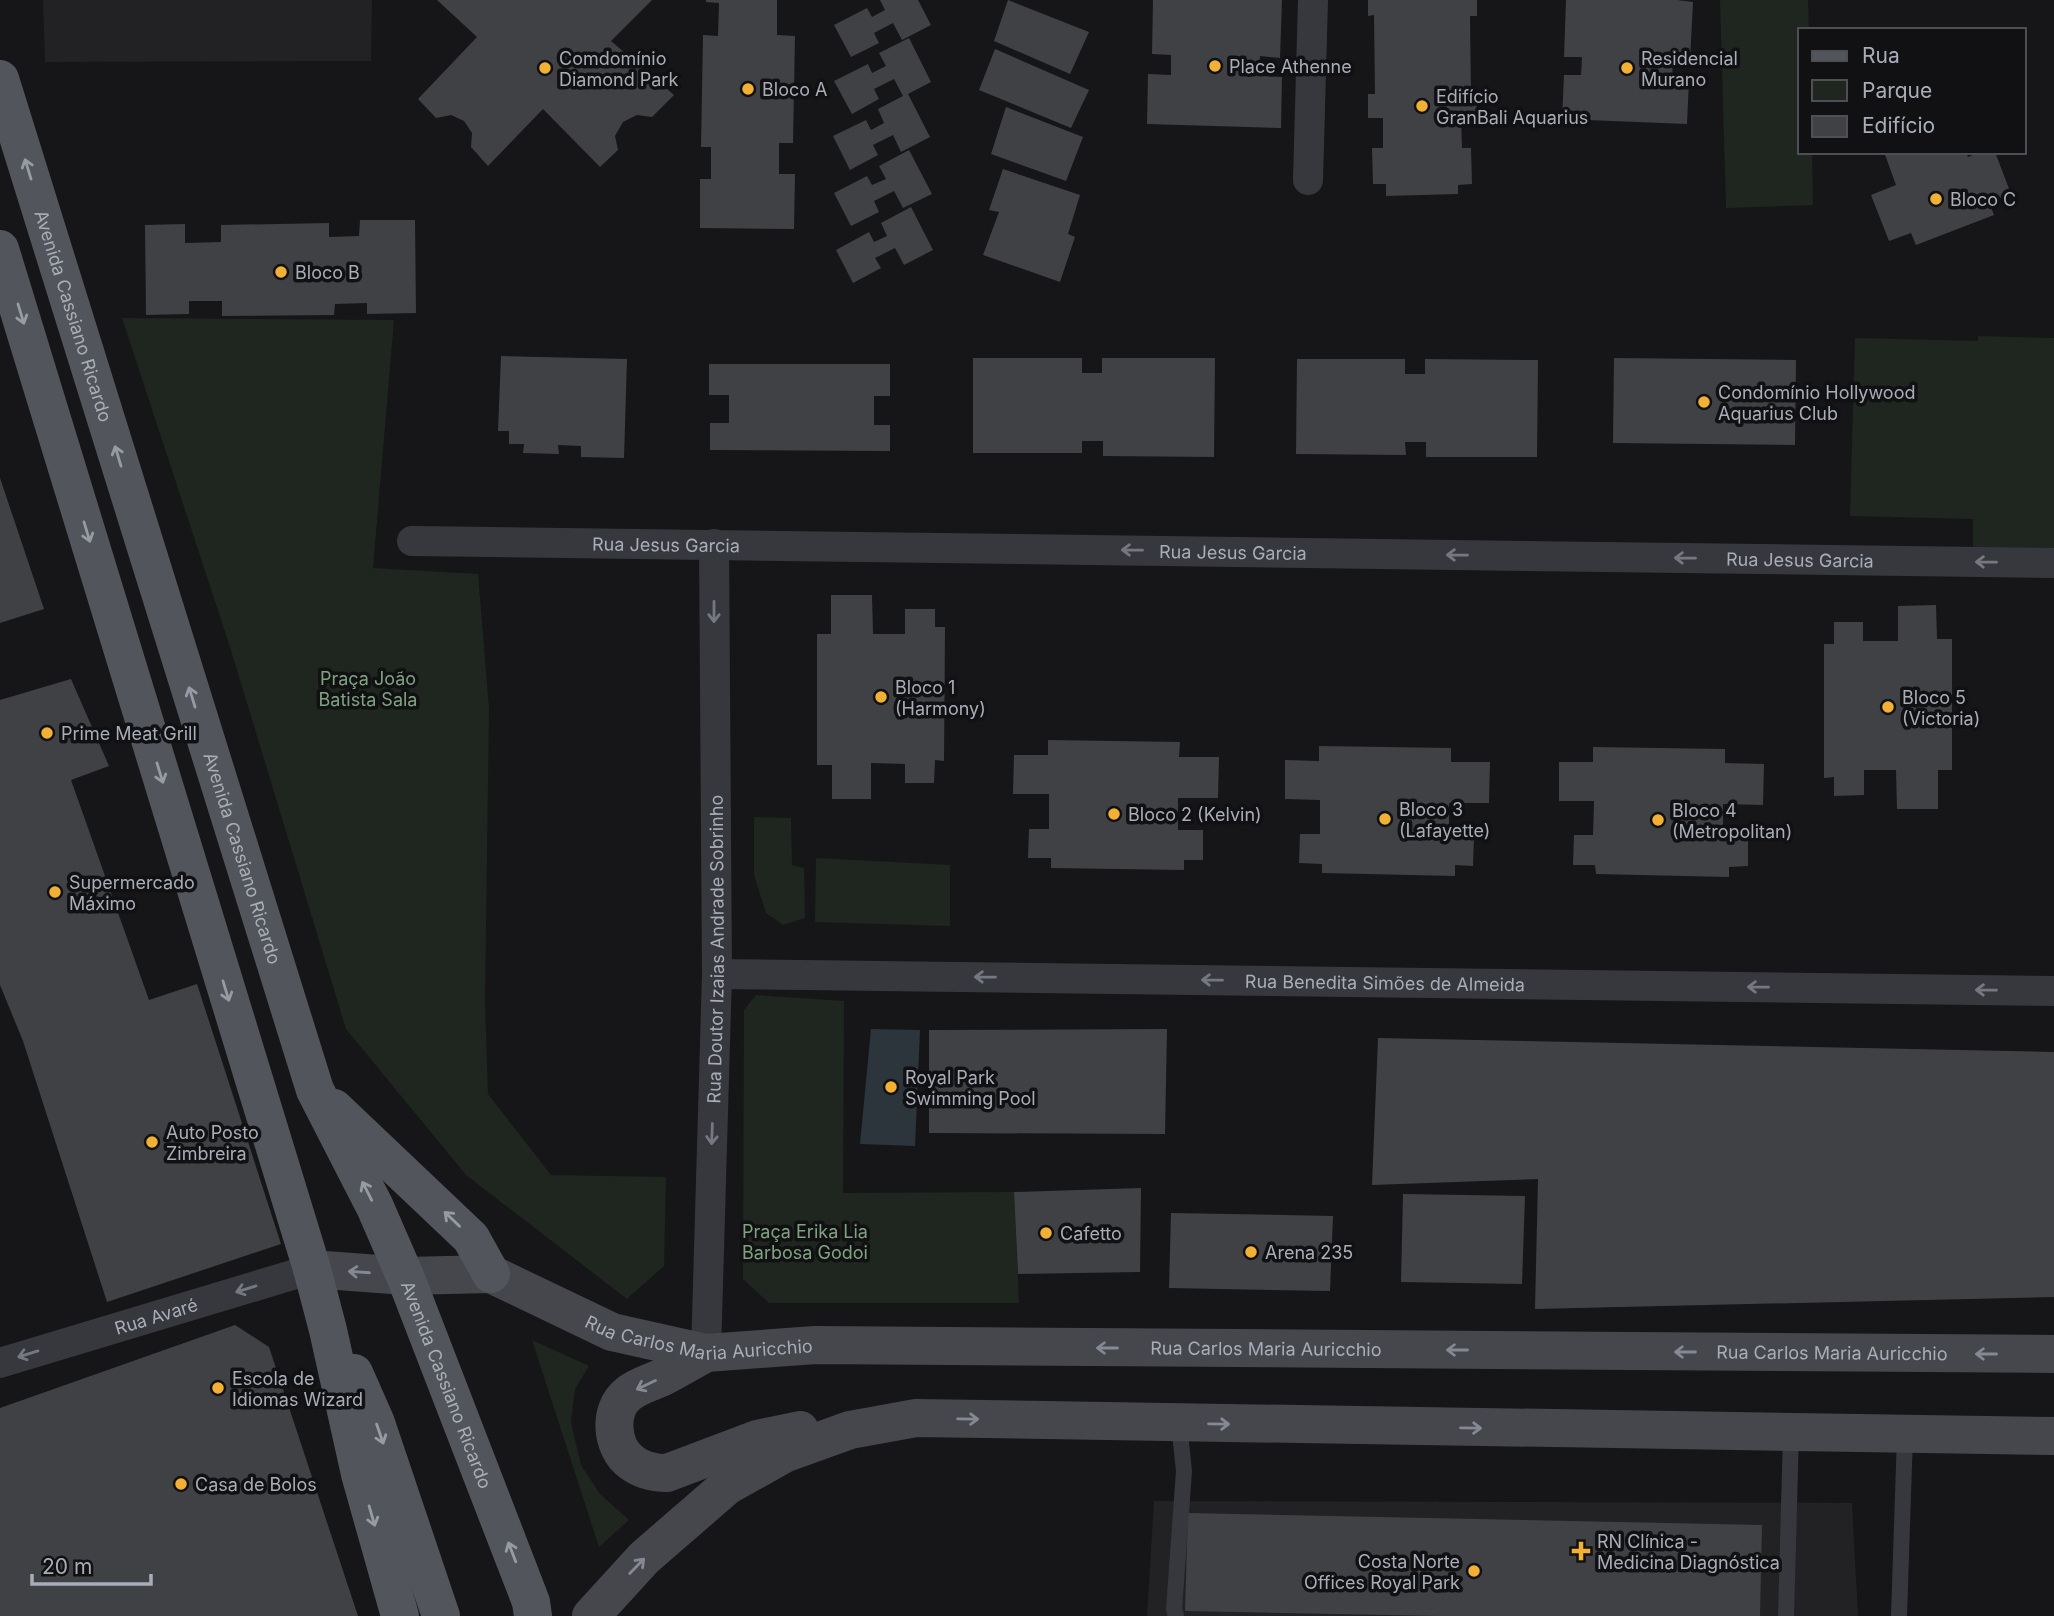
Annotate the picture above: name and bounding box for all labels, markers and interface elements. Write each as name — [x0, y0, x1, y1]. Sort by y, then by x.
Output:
legend — [1798, 28, 2026, 154]
text: Rua — [1862, 43, 1900, 68]
place label: Comdomínio Diamond Park — [559, 48, 678, 90]
place label: Residencial Murano — [1641, 48, 1738, 90]
place label: Place Athenne — [1229, 56, 1352, 77]
marker: Place Athenne — [1207, 58, 1223, 74]
marker: Comdomínio Diamond Park — [537, 60, 553, 76]
marker: Residencial Murano — [1619, 60, 1635, 76]
text: Parque — [1862, 78, 1932, 103]
place label: Bloco A — [762, 79, 828, 100]
marker: Bloco A — [740, 81, 756, 97]
place label: Edifício GranBali Aquarius — [1436, 86, 1588, 128]
marker: Edifício GranBali Aquarius — [1414, 98, 1430, 114]
text: Edifício — [1862, 113, 1935, 138]
one-way arrow — [21, 158, 34, 180]
place label: Bloco C — [1950, 189, 2016, 210]
marker: Bloco C — [1928, 191, 1944, 207]
street label: Avenida Cassiano Ricardo — [31, 207, 117, 424]
place label: Bloco B — [295, 262, 360, 283]
marker: Bloco B — [273, 264, 289, 280]
one-way arrow — [15, 303, 28, 325]
place label: Condomínio Hollywood Aquarius Club — [1718, 382, 1915, 424]
marker: Condomínio Hollywood Aquarius Club — [1696, 394, 1712, 410]
one-way arrow — [110, 446, 123, 468]
one-way arrow — [81, 521, 94, 543]
street label: Rua Jesus Garcia — [592, 533, 740, 556]
street label: Rua Jesus Garcia — [1159, 541, 1307, 563]
one-way arrow — [1121, 543, 1144, 557]
one-way arrow — [1446, 548, 1469, 561]
street label: Rua Jesus Garcia — [1726, 548, 1874, 571]
one-way arrow — [1674, 551, 1697, 565]
one-way arrow — [1975, 555, 1998, 569]
one-way arrow — [707, 601, 721, 624]
park label: Praça João Batista Sala — [319, 668, 417, 710]
place label: Bloco 1 (Harmony) — [895, 677, 986, 719]
one-way arrow — [185, 686, 198, 708]
place label: Bloco 5 (Victoria) — [1902, 687, 1980, 729]
marker: Bloco 1 (Harmony) — [873, 689, 889, 705]
marker: Bloco 5 (Victoria) — [1880, 699, 1896, 715]
place label: Prime Meat Grill — [61, 723, 197, 744]
marker: Prime Meat Grill — [39, 725, 55, 741]
street label: Avenida Cassiano Ricardo — [200, 750, 286, 967]
one-way arrow — [155, 762, 168, 784]
street label: Rua Doutor Izaias Andrade Sobrinho — [703, 795, 727, 1104]
place label: Bloco 3 (Lafayette) — [1399, 799, 1490, 841]
place label: Bloco 4 (Metropolitan) — [1672, 800, 1792, 842]
place label: Bloco 2 (Kelvin) — [1128, 804, 1262, 825]
marker: Bloco 2 (Kelvin) — [1106, 806, 1122, 822]
marker: Bloco 3 (Lafayette) — [1377, 811, 1393, 827]
marker: Bloco 4 (Metropolitan) — [1650, 812, 1666, 828]
place label: Supermercado Máximo — [69, 872, 195, 914]
marker: Supermercado Máximo — [47, 884, 63, 900]
one-way arrow — [974, 970, 997, 984]
street label: Rua Benedita Simões de Almeida — [1245, 970, 1525, 995]
one-way arrow — [1201, 973, 1224, 987]
one-way arrow — [221, 980, 234, 1002]
one-way arrow — [1747, 981, 1770, 994]
one-way arrow — [1975, 984, 1998, 997]
place label: Royal Park Swimming Pool — [905, 1067, 1036, 1109]
marker: Royal Park Swimming Pool — [883, 1079, 899, 1095]
place label: Auto Posto Zimbreira — [166, 1122, 259, 1164]
one-way arrow — [706, 1122, 719, 1145]
marker: Auto Posto Zimbreira — [144, 1134, 160, 1150]
one-way arrow — [359, 1181, 373, 1202]
one-way arrow — [444, 1211, 461, 1228]
park label: Praça Erika Lia Barbosa Godoi — [742, 1221, 868, 1263]
place label: Cafetto — [1060, 1223, 1122, 1244]
marker: Cafetto — [1038, 1225, 1054, 1241]
place label: Arena 235 — [1265, 1242, 1353, 1263]
marker: Arena 235 — [1243, 1244, 1259, 1260]
one-way arrow — [348, 1265, 370, 1278]
street label: Avenida Cassiano Ricardo — [397, 1278, 497, 1491]
one-way arrow — [236, 1283, 258, 1296]
street label: Rua Avaré — [112, 1294, 200, 1338]
street label: Rua Carlos Maria Auricchio — [582, 1310, 813, 1364]
street label: Rua Carlos Maria Auricchio — [1150, 1337, 1382, 1360]
one-way arrow — [1096, 1341, 1119, 1354]
street label: Rua Carlos Maria Auricchio — [1716, 1341, 1948, 1364]
one-way arrow — [1446, 1343, 1469, 1357]
one-way arrow — [1674, 1345, 1697, 1359]
one-way arrow — [1975, 1347, 1998, 1361]
one-way arrow — [18, 1349, 40, 1362]
place label: Escola de Idiomas Wizard — [232, 1368, 363, 1410]
one-way arrow — [636, 1379, 657, 1392]
marker: Escola de Idiomas Wizard — [210, 1380, 226, 1396]
one-way arrow — [956, 1413, 979, 1426]
one-way arrow — [1208, 1417, 1231, 1431]
one-way arrow — [1460, 1421, 1483, 1435]
one-way arrow — [375, 1423, 387, 1445]
place label: Casa de Bolos — [195, 1474, 317, 1495]
marker: Casa de Bolos — [173, 1476, 189, 1492]
one-way arrow — [366, 1504, 379, 1526]
place label: RN Clínica - Medicina Diagnóstica — [1597, 1531, 1780, 1573]
one-way arrow — [504, 1541, 517, 1563]
marker: RN Clínica - Medicina Diagnóstica — [1571, 1541, 1591, 1561]
scale bar — [32, 1542, 150, 1586]
place label: Costa Norte Offices Royal Park — [1304, 1551, 1460, 1593]
text: 20 m — [42, 1554, 92, 1579]
one-way arrow — [628, 1557, 645, 1574]
marker: Costa Norte Offices Royal Park — [1466, 1563, 1482, 1579]

